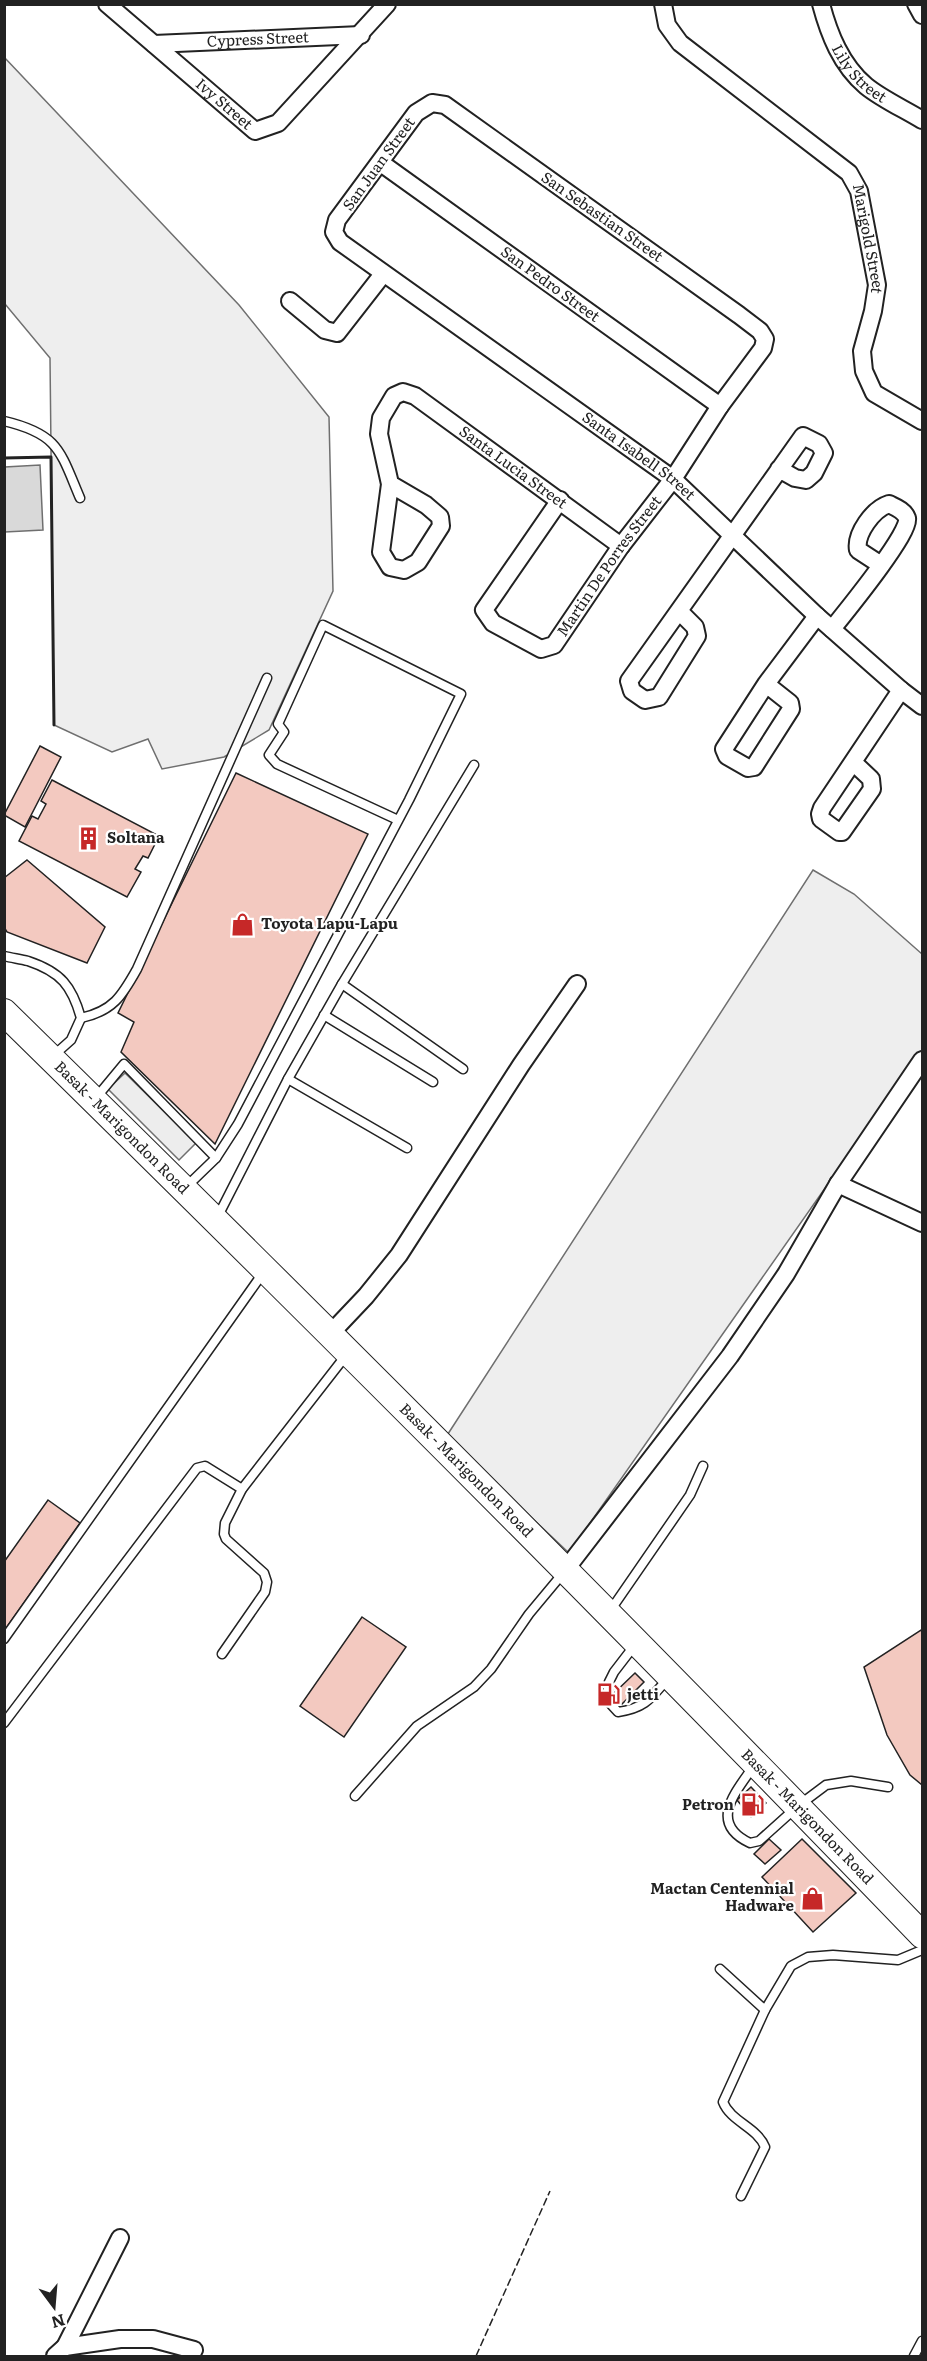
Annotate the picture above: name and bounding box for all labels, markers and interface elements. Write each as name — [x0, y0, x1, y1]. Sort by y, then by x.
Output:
street label: Cypress Street — [206, 24, 309, 52]
street label: Lily Street — [827, 40, 892, 107]
street label: Ivy Street — [191, 72, 259, 134]
street label: San Juan Street — [336, 112, 420, 215]
street label: San Sebastian Street — [537, 165, 669, 267]
street label: Marigold Street — [848, 182, 890, 296]
street label: San Pedro Street — [497, 239, 605, 326]
street label: Santa Isabell Street — [578, 405, 702, 505]
street label: Santa Lucia Street — [455, 419, 573, 513]
street label: Martin De Porres Street — [550, 490, 666, 640]
building icon: Soltana — [76, 825, 102, 851]
place label: Soltana — [107, 825, 165, 848]
shop icon: Toyota Lapu-Lapu — [230, 911, 256, 937]
place label: Toyota Lapu-Lapu — [261, 911, 398, 934]
street label: Basak - Marigondon Road — [50, 1055, 195, 1199]
street label: Basak - Marigondon Road — [395, 1397, 540, 1542]
fuel station icon: jetti — [596, 1682, 622, 1708]
place label: jetti — [627, 1682, 659, 1705]
street label: Basak - Marigondon Road — [737, 1743, 880, 1889]
place label: Petron — [682, 1792, 735, 1815]
fuel station icon: Petron — [739, 1792, 765, 1818]
place label: Mactan Centennial Hadware — [650, 1876, 795, 1916]
shop icon: Mactan Centennial Hadware — [799, 1885, 825, 1911]
north arrow — [24, 2277, 84, 2337]
text: N — [49, 2309, 68, 2336]

